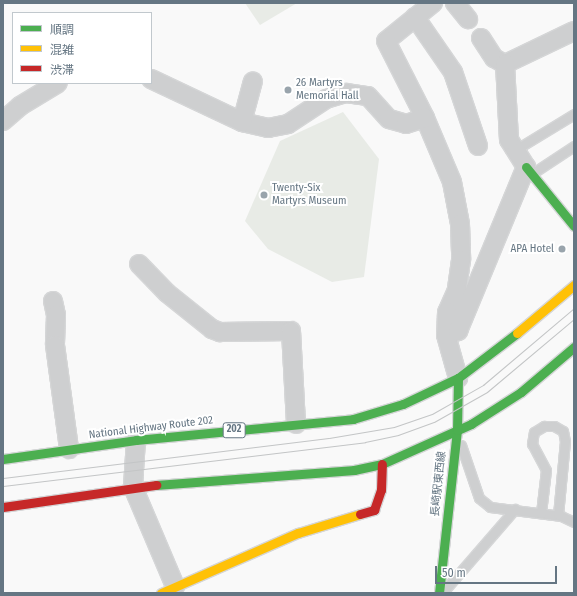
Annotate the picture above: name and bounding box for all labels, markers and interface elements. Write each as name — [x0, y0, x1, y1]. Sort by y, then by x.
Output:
legend — [12, 12, 152, 84]
text: 順調 — [50, 23, 74, 37]
text: 混雑 — [50, 43, 74, 57]
text: 渋滞 — [50, 63, 74, 77]
place label: 26 Martyrs Memorial Hall — [296, 77, 359, 103]
marker: 26 Martyrs Memorial Hall — [283, 85, 293, 95]
place label: Twenty-Six Martyrs Museum — [272, 182, 346, 208]
marker: Twenty-Six Martyrs Museum — [259, 190, 269, 200]
place label: APA Hotel — [511, 242, 554, 256]
marker: APA Hotel — [557, 244, 567, 254]
street label: National Highway Route 202 — [88, 414, 214, 442]
road number: 202 — [222, 422, 246, 438]
street label: 長崎駅東西線 — [429, 450, 449, 518]
scale bar — [437, 558, 559, 584]
text: 50 m — [442, 566, 466, 580]

